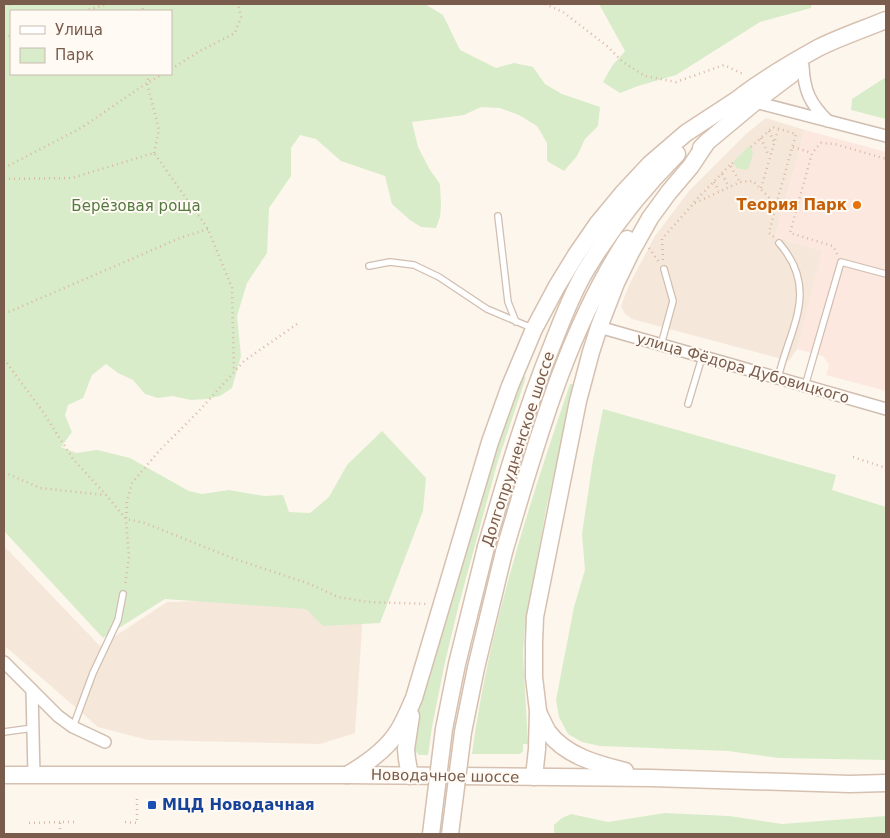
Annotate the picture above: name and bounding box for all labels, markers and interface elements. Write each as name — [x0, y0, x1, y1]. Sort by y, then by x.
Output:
legend — [10, 10, 172, 75]
text: Улица — [55, 21, 103, 39]
text: Парк — [55, 46, 94, 64]
place label: Теория Парк — [737, 196, 847, 214]
park label: Берёзовая роща — [71, 197, 201, 215]
marker: Теория Парк — [851, 199, 863, 211]
street label: улица Фёдора Дубовицкого — [634, 329, 852, 407]
street label: Долгопрудненское шоссе — [478, 349, 558, 549]
street label: Новодачное шоссе — [371, 766, 519, 786]
place label: МЦД Новодачная — [162, 796, 315, 814]
marker: МЦД Новодачная — [146, 799, 158, 811]

